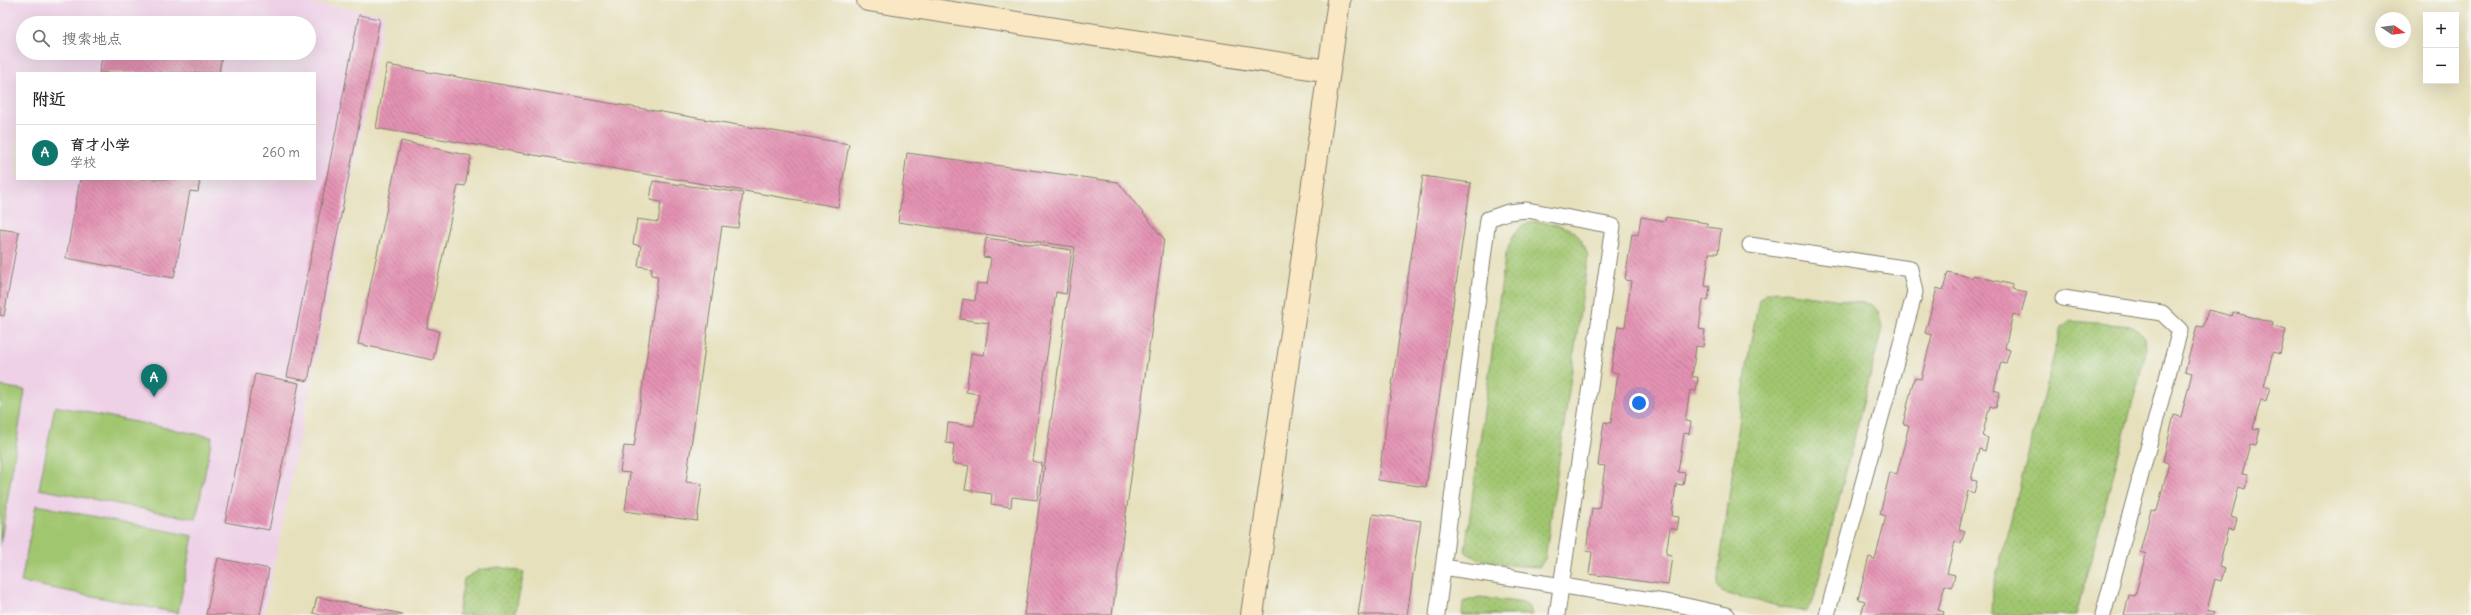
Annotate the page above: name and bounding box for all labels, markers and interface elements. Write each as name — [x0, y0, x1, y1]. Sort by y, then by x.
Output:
north arrow — [2375, 12, 2411, 48]
map controls — [2423, 12, 2459, 84]
button: + — [2423, 12, 2459, 48]
search box — [16, 16, 316, 60]
icon: search — [30, 27, 52, 49]
text: 搜索地点 — [62, 29, 122, 48]
button: − — [2423, 48, 2459, 84]
text: 附近 — [32, 88, 66, 110]
text: 育才小学 — [70, 135, 130, 154]
text: A — [41, 144, 49, 161]
text: 260 m — [262, 144, 300, 161]
text: 学校 — [70, 154, 96, 171]
pin: A — [141, 364, 167, 397]
your location — [1629, 393, 1649, 413]

